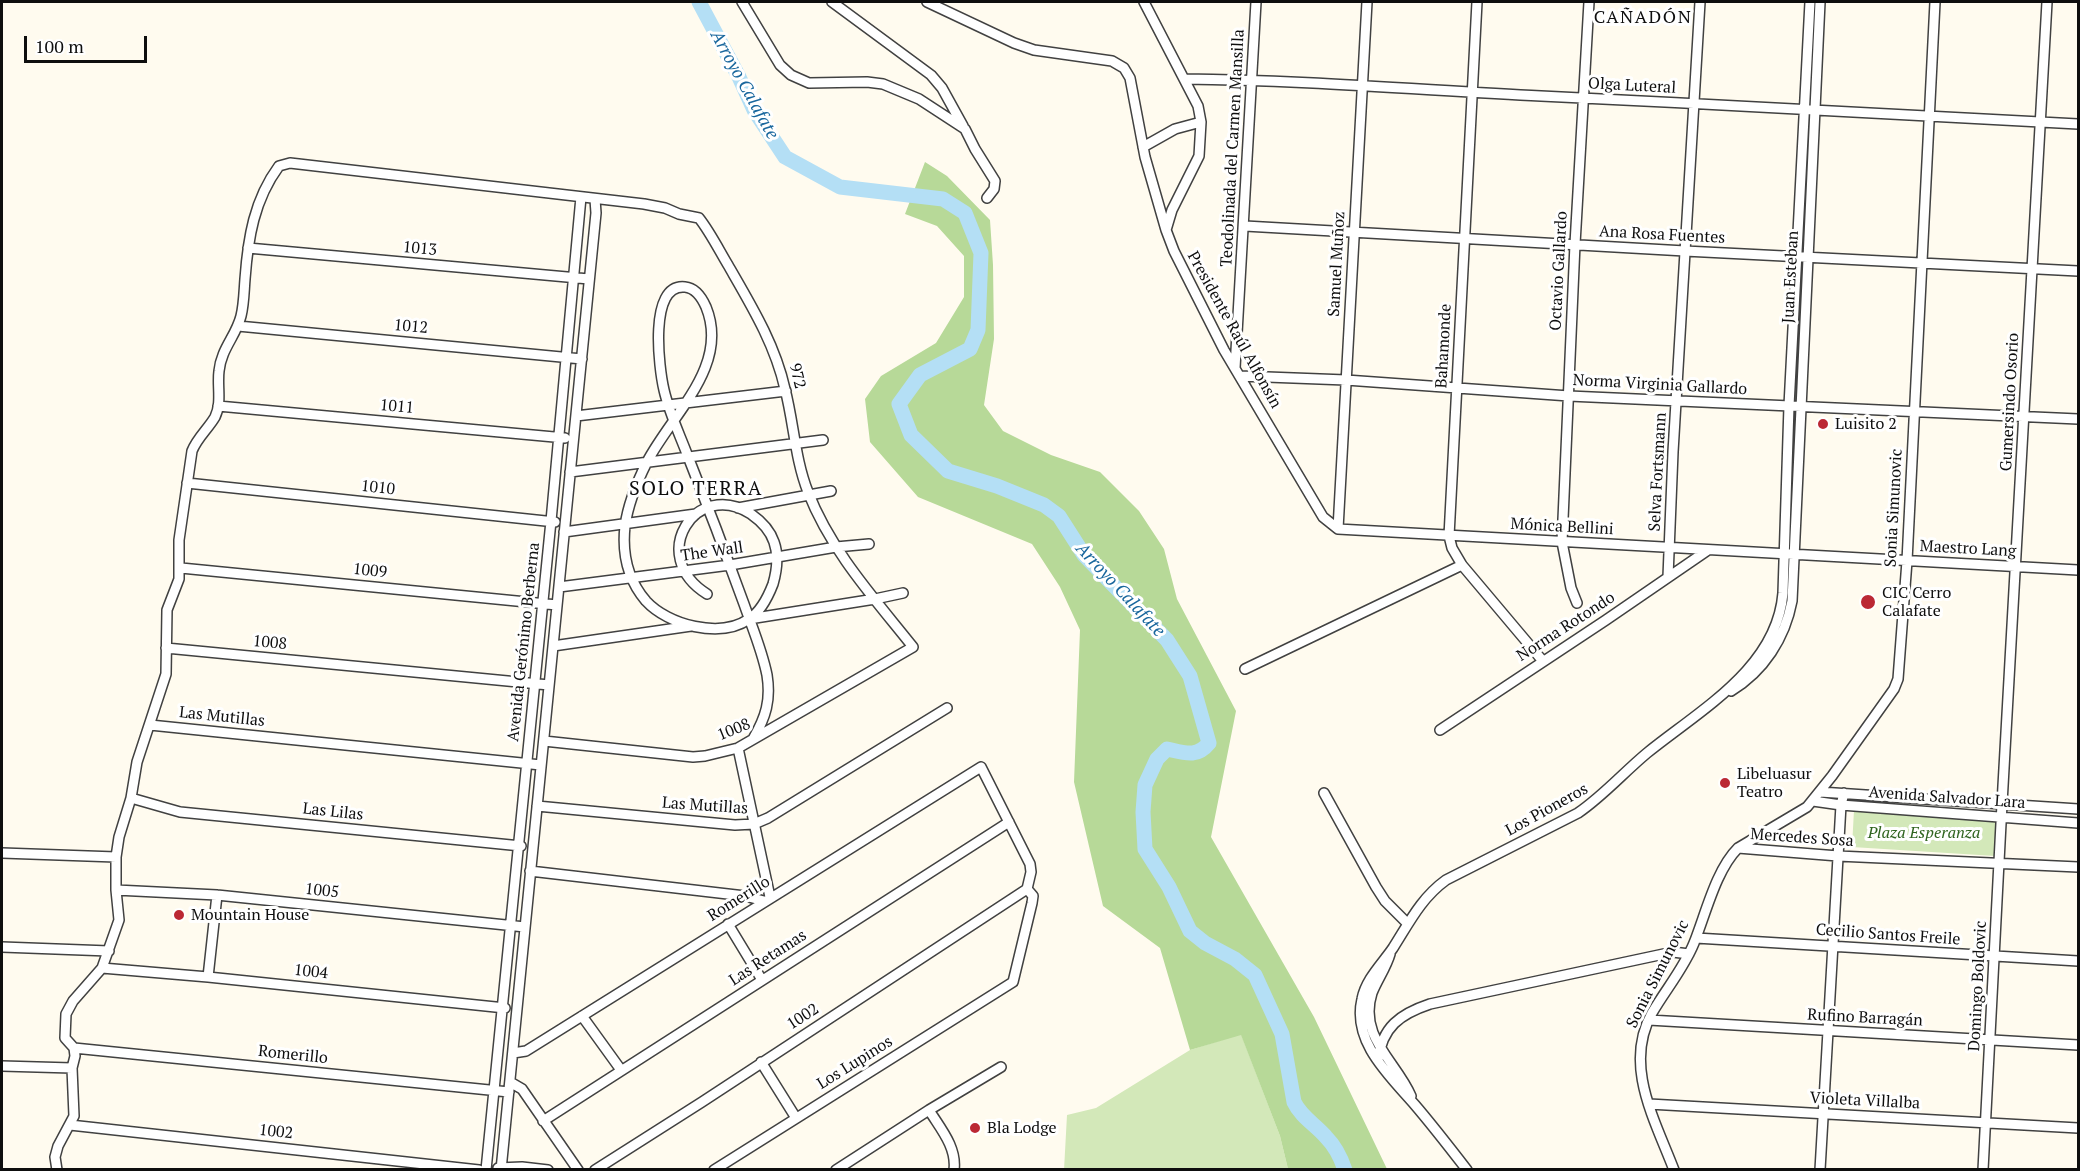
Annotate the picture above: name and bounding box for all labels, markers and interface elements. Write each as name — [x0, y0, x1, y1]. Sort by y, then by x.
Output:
district label: CAÑADÓN — [1594, 7, 1692, 29]
scale bar — [27, 24, 150, 62]
water label: Arroyo Calafate — [705, 27, 783, 143]
street label: Teodolinada del Carmen Mansilla — [1217, 29, 1249, 267]
text: 100 m — [35, 34, 84, 58]
street label: Olga Luteral — [1588, 74, 1676, 98]
street label: Samuel Muñoz — [1325, 211, 1349, 317]
street label: Octavio Gallardo — [1546, 211, 1572, 331]
street label: Ana Rosa Fuentes — [1598, 222, 1726, 248]
street label: Juan Esteban — [1779, 230, 1803, 324]
street label: 1013 — [402, 238, 438, 260]
street label: Presidente Raúl Alfonsín — [1183, 248, 1285, 412]
street label: Bahamonde — [1432, 303, 1456, 389]
street label: 1012 — [393, 316, 429, 338]
street label: Gumersindo Osorio — [1997, 332, 2023, 472]
street label: 972 — [785, 361, 809, 391]
street label: Norma Virginia Gallardo — [1572, 371, 1748, 399]
street label: 1011 — [379, 396, 415, 418]
street label: Selva Fortsmann — [1645, 412, 1671, 532]
place label: Luisito 2 — [1835, 414, 1897, 434]
marker: Luisito 2 — [1816, 417, 1830, 431]
street label: Sonia Simunovic — [1881, 448, 1907, 568]
street label: 1010 — [360, 477, 396, 499]
district label: SOLO TERRA — [629, 477, 763, 501]
street label: Mónica Bellini — [1510, 515, 1614, 539]
street label: Maestro Lang — [1919, 537, 2017, 561]
street label: The Wall — [680, 538, 744, 566]
water label: Arroyo Calafate — [1071, 538, 1169, 642]
street label: Avenida Gerónimo Berberna — [504, 541, 544, 743]
street label: 1009 — [352, 560, 388, 582]
place label: CIC Cerro Calafate — [1882, 583, 1951, 621]
street label: Norma Rotondo — [1513, 588, 1619, 666]
marker: CIC Cerro Calafate — [1859, 593, 1877, 611]
street label: 1008 — [252, 632, 288, 654]
street label: Las Mutillas — [178, 703, 266, 731]
street label: 1008 — [715, 715, 753, 745]
place label: Libeluasur Teatro — [1737, 764, 1812, 802]
marker: Libeluasur Teatro — [1718, 776, 1732, 790]
street label: Los Pioneros — [1502, 780, 1592, 840]
street label: Avenida Salvador Lara — [1868, 783, 2026, 813]
street label: Las Mutillas — [661, 793, 749, 819]
street label: Las Lilas — [302, 799, 364, 825]
park label: Plaza Esperanza — [1868, 823, 1980, 843]
street label: Mercedes Sosa — [1750, 825, 1854, 851]
street label: Romerillo — [704, 872, 774, 926]
street label: 1005 — [304, 880, 340, 902]
place label: Mountain House — [191, 905, 309, 925]
marker: Mountain House — [172, 908, 186, 922]
street label: Sonia Simunovic — [1623, 917, 1693, 1031]
street label: Cecilio Santos Freile — [1815, 920, 1961, 950]
street label: Domingo Boldovic — [1965, 920, 1991, 1052]
street label: Las Retamas — [726, 926, 810, 990]
street label: 1004 — [293, 961, 329, 983]
street label: 1002 — [783, 1000, 823, 1034]
street label: Rufino Barragán — [1807, 1005, 1923, 1031]
street label: Los Lupinos — [814, 1032, 896, 1094]
street label: Romerillo — [257, 1042, 329, 1068]
street label: Violeta Villalba — [1809, 1089, 1921, 1113]
place label: Bla Lodge — [987, 1118, 1057, 1138]
street label: 1002 — [258, 1121, 294, 1143]
marker: Bla Lodge — [968, 1121, 982, 1135]

